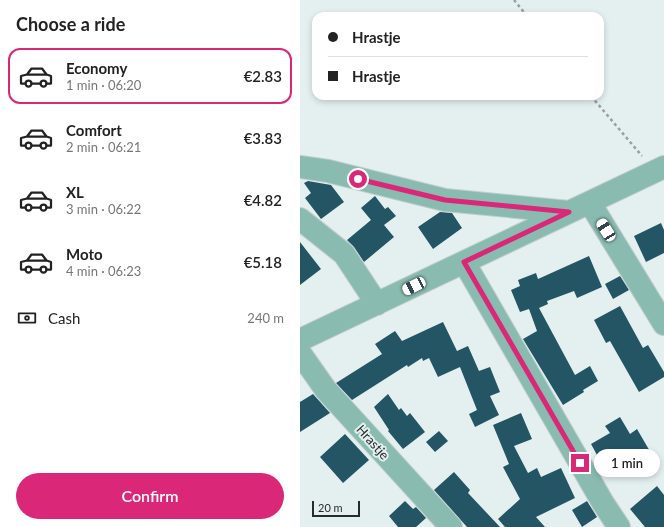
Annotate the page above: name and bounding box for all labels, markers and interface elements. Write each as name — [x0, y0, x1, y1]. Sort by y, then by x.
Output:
text: Choose a ride — [16, 13, 125, 35]
text: Hrastje — [352, 28, 401, 46]
icon: car — [18, 58, 54, 94]
text: Economy — [66, 59, 127, 77]
text: €2.83 — [244, 67, 282, 85]
text: Hrastje — [352, 67, 401, 85]
text: 1 min · 06:20 — [66, 77, 141, 93]
icon: car — [18, 120, 54, 156]
text: Comfort — [66, 121, 122, 139]
text: €3.83 — [244, 129, 282, 147]
text: 2 min · 06:21 — [66, 139, 141, 155]
route start — [349, 170, 367, 188]
icon: car — [18, 182, 54, 218]
text: XL — [66, 183, 84, 201]
text: €4.82 — [244, 191, 282, 209]
text: 3 min · 06:22 — [66, 201, 141, 217]
car — [595, 217, 617, 243]
icon: car — [18, 244, 54, 280]
text: Moto — [66, 245, 103, 263]
text: €5.18 — [244, 253, 282, 271]
text: 4 min · 06:23 — [66, 263, 141, 279]
car — [401, 275, 427, 297]
icon: cash — [16, 307, 38, 329]
text: Cash — [48, 309, 80, 327]
text: 240 m — [247, 310, 284, 326]
street label: Hrastje — [353, 421, 393, 463]
callout: 1 min — [594, 449, 660, 477]
route end — [571, 454, 589, 472]
text: 1 min — [611, 455, 643, 471]
button: Confirm — [16, 473, 284, 519]
scale bar — [312, 499, 360, 518]
text: 20 m — [318, 501, 343, 514]

